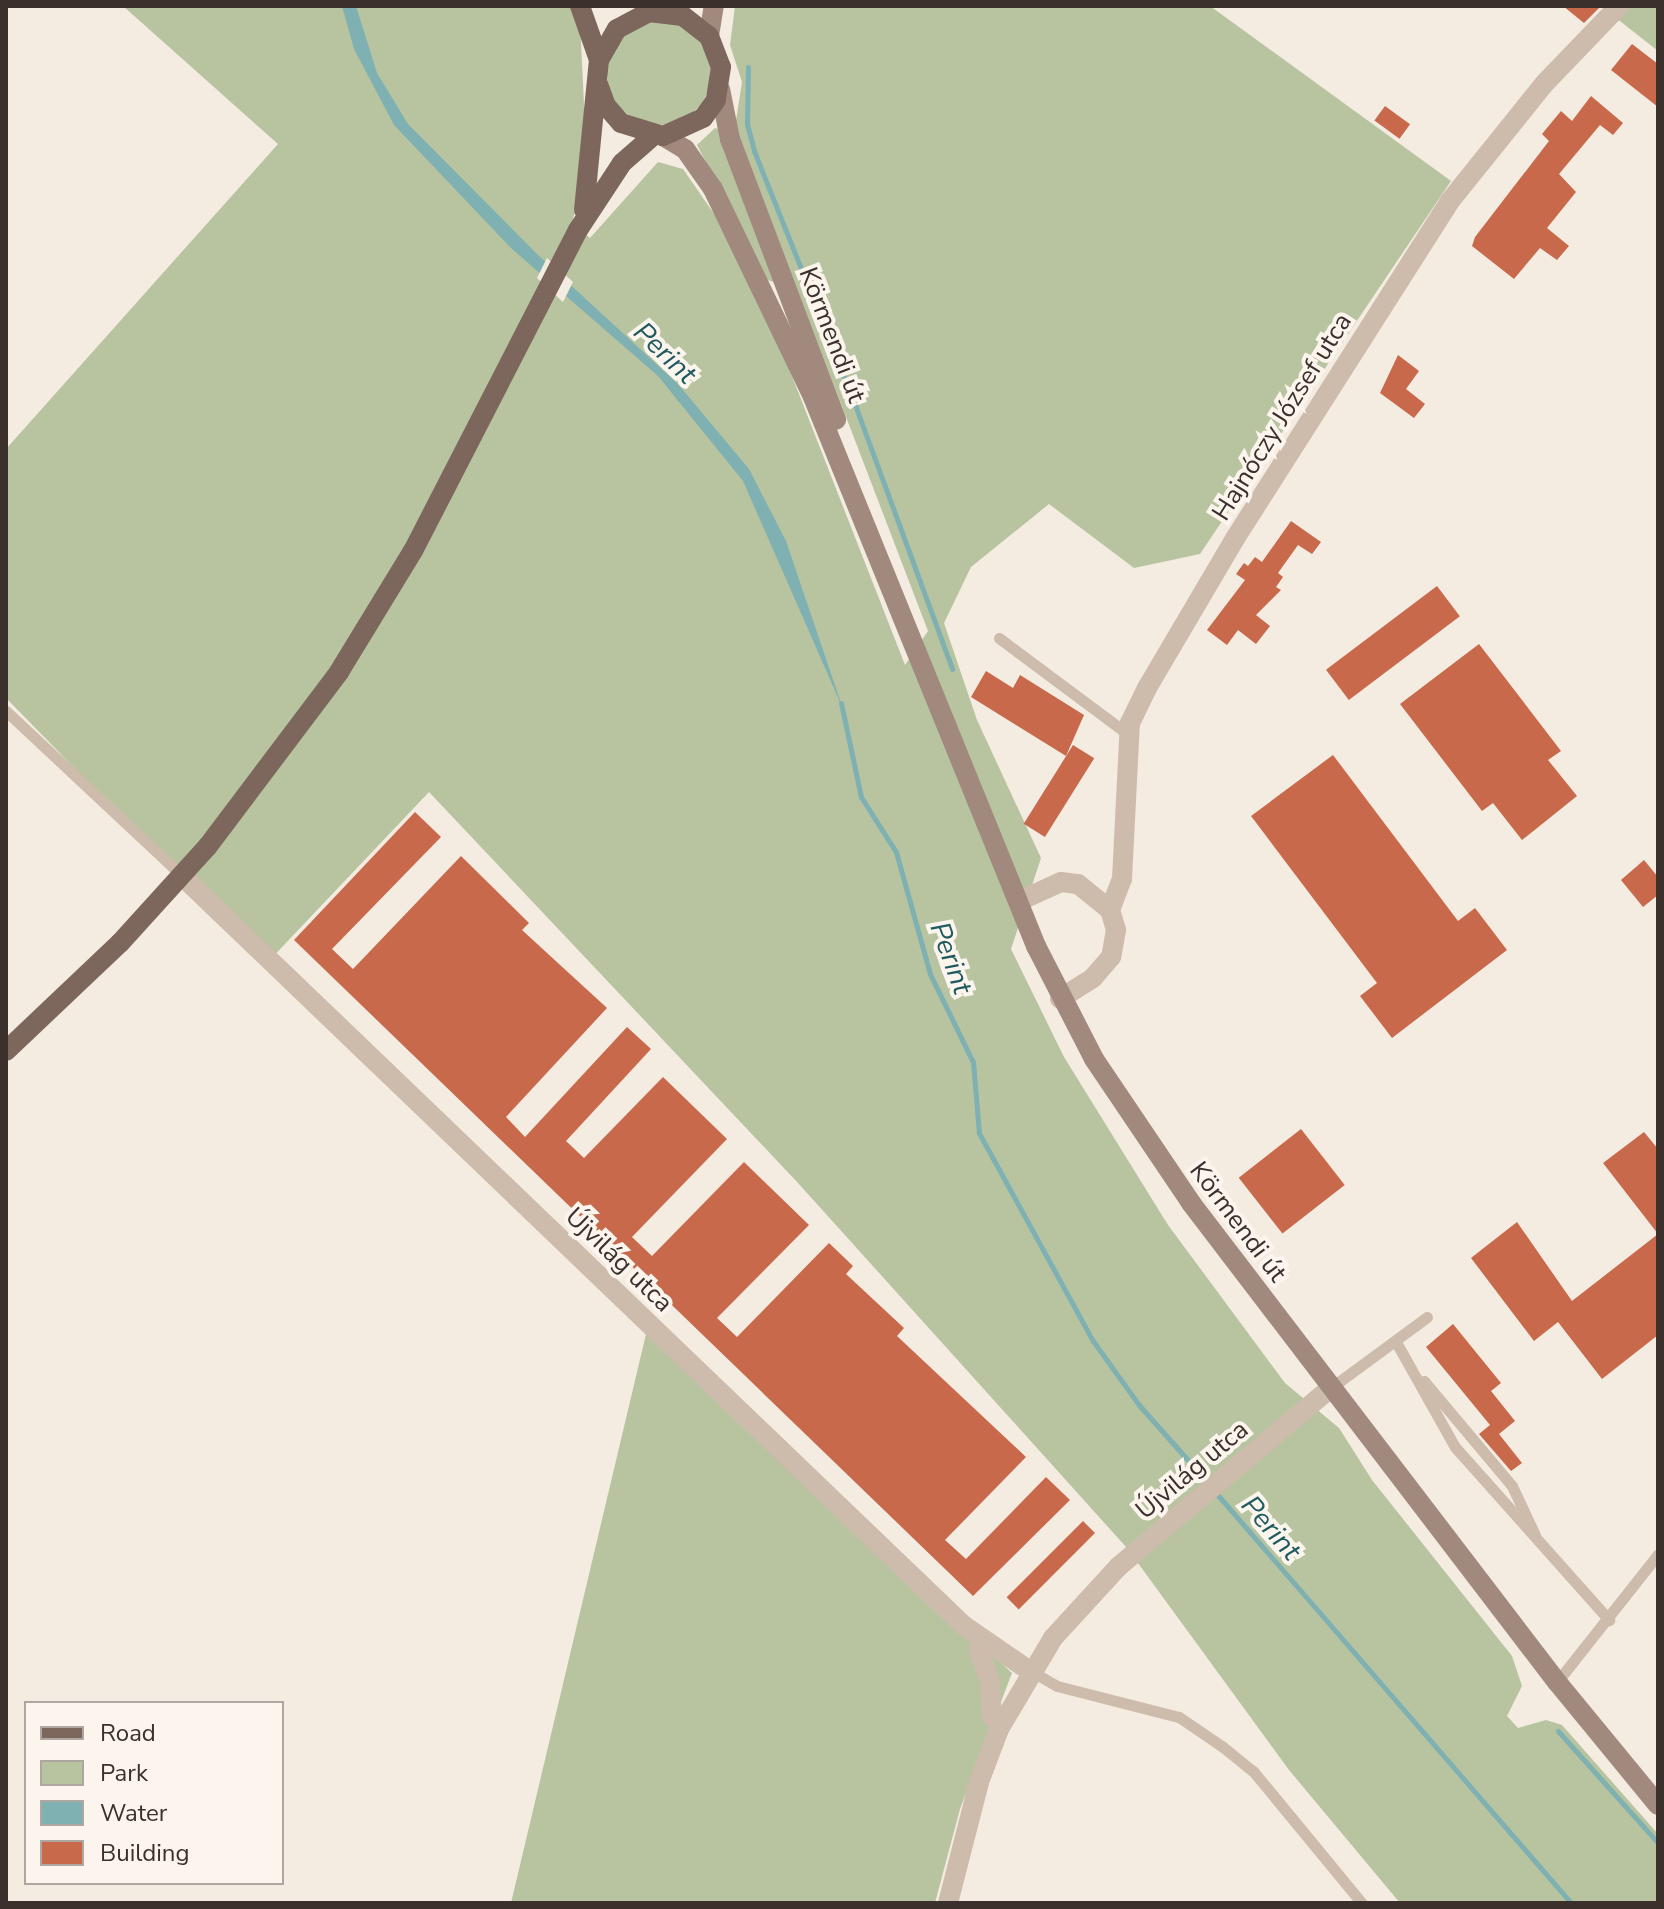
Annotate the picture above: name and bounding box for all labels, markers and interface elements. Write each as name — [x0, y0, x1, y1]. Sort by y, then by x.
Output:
street label: Körmendi út — [792, 263, 872, 407]
street label: Hajnóczy József utca — [1206, 308, 1358, 526]
water label: Perint — [627, 315, 703, 391]
water label: Perint — [923, 917, 979, 999]
street label: Körmendi út — [1183, 1156, 1293, 1288]
street label: Újvilág utca — [559, 1201, 679, 1319]
street label: Újvilág utca — [1129, 1414, 1255, 1526]
water label: Perint — [1234, 1489, 1308, 1567]
legend — [24, 1701, 284, 1885]
text: Road — [100, 1717, 156, 1749]
text: Park — [100, 1757, 148, 1789]
text: Water — [100, 1797, 167, 1829]
text: Building — [100, 1837, 190, 1869]

